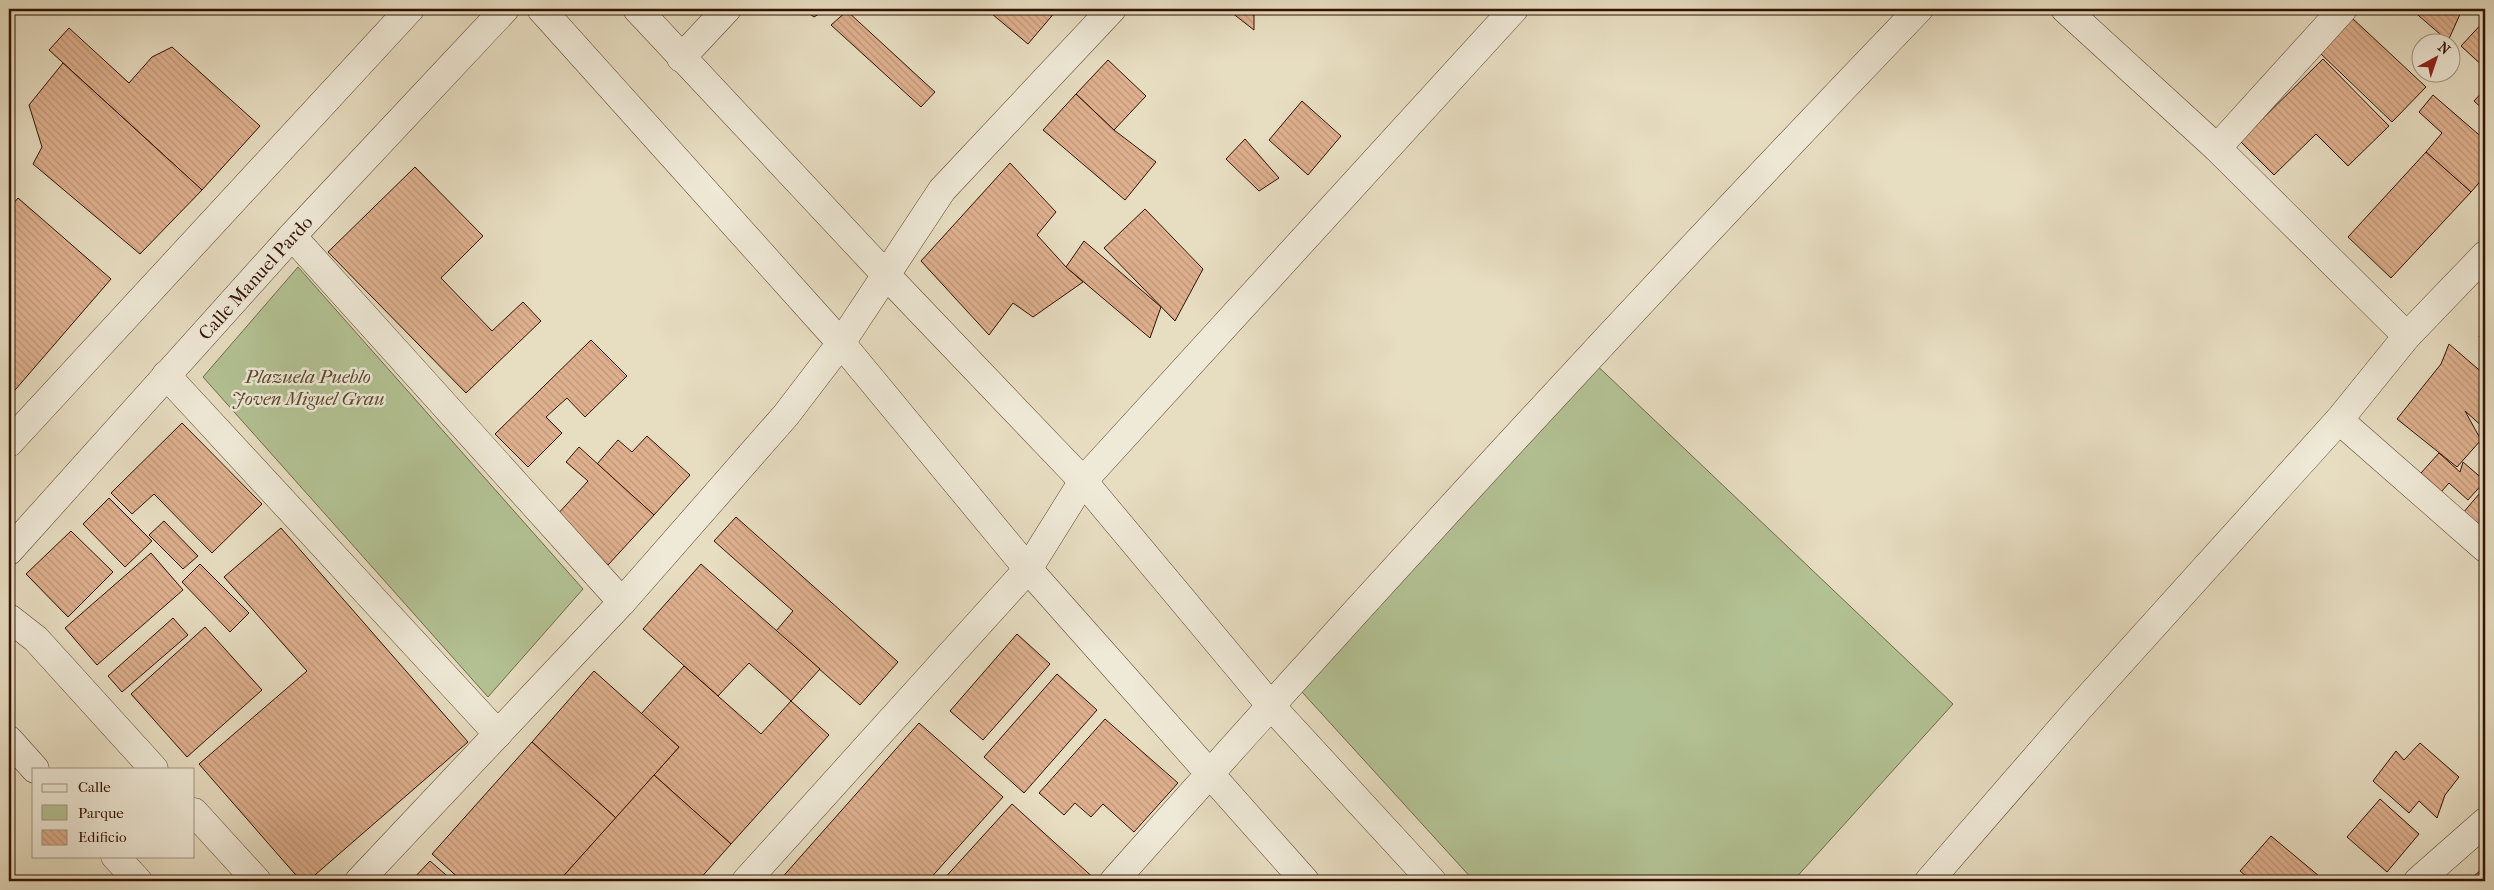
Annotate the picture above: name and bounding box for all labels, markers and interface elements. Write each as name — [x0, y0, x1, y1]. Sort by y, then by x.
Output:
north arrow — [2412, 32, 2462, 82]
text: N — [2435, 38, 2454, 59]
street label: Calle Manuel Pardo — [194, 211, 318, 345]
park label: Plazuela Pueblo Joven Miguel Grau — [232, 366, 384, 410]
legend — [32, 768, 195, 858]
text: Calle — [78, 778, 111, 796]
text: Parque — [78, 804, 124, 822]
text: Edificio — [78, 828, 127, 846]

